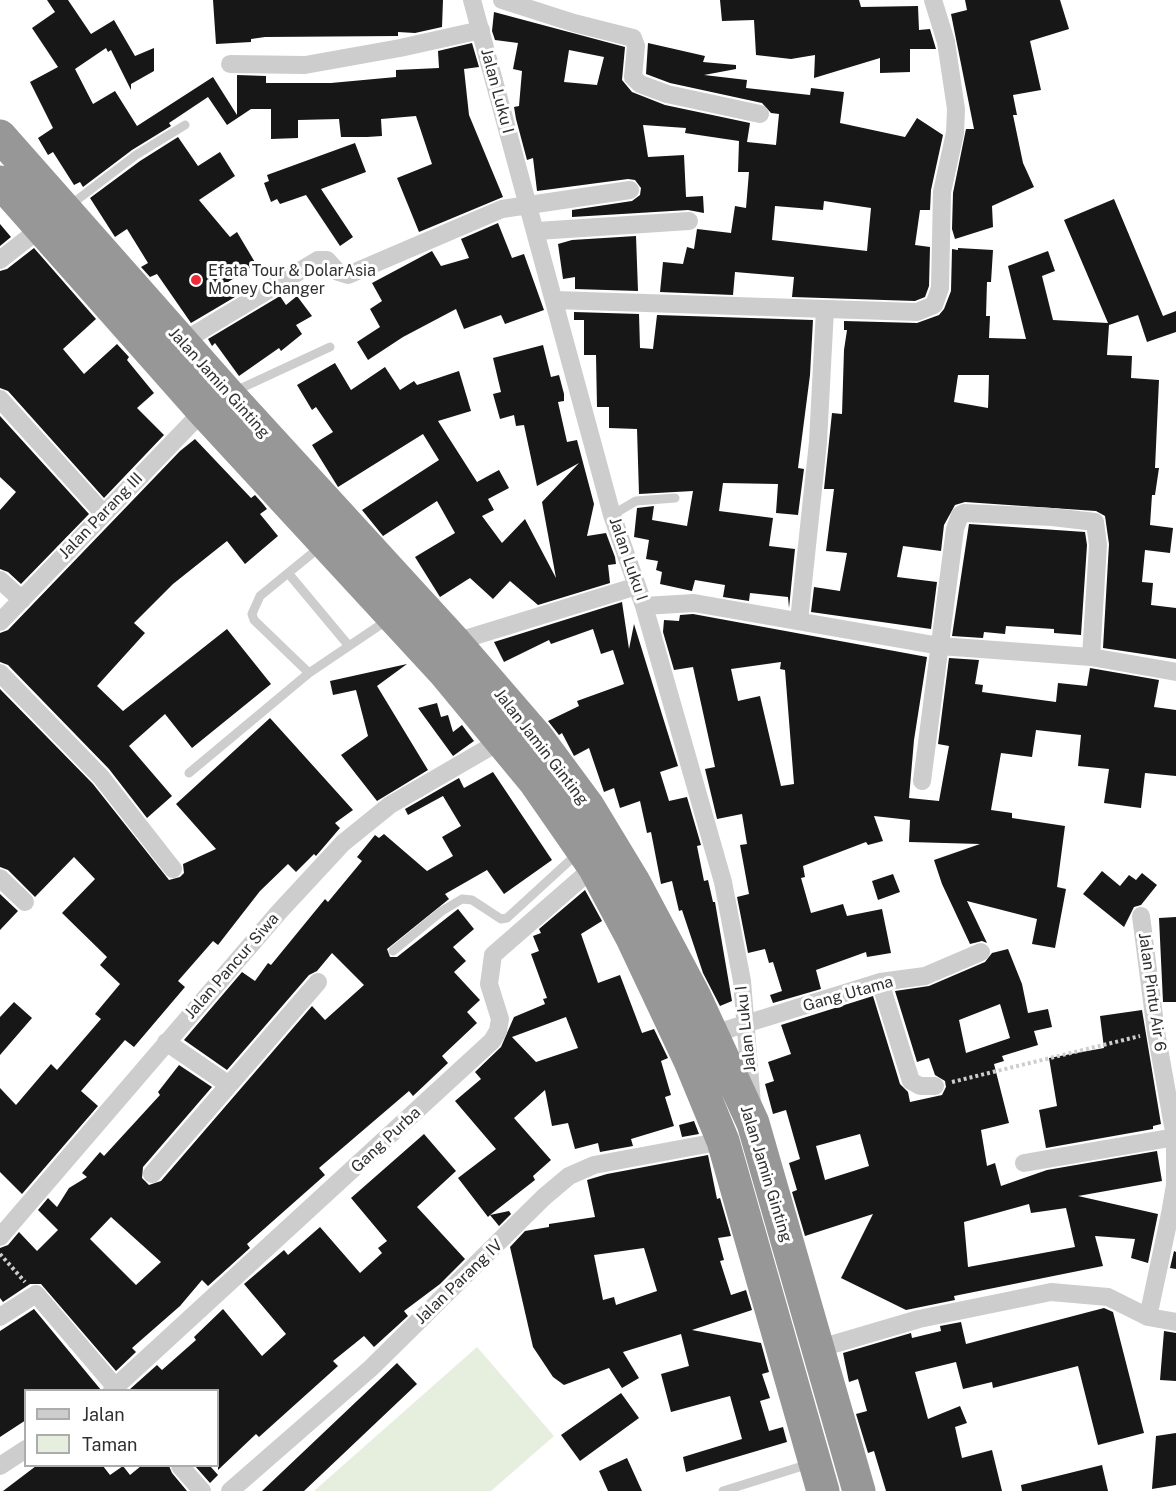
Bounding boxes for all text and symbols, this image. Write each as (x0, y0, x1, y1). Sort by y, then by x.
street label: Jalan Luku I (476, 47, 518, 135)
place label: Efata Tour & DolarAsia Money Changer (208, 261, 376, 299)
marker: Efata Tour & DolarAsia Money Changer (189, 273, 203, 287)
street label: Jalan Jamin Ginting (164, 324, 274, 442)
street label: Jalan Parang III (55, 469, 147, 563)
street label: Jalan Luku I (605, 515, 651, 603)
street label: Jalan Jamin Ginting (490, 685, 592, 809)
street label: Jalan Pancur Siwa (181, 909, 283, 1023)
street label: Jalan Pintu Air 6 (1134, 931, 1170, 1053)
street label: Gang Utama (801, 972, 895, 1016)
street label: Jalan Luku I (732, 985, 760, 1073)
street label: Gang Purba (347, 1103, 425, 1177)
street label: Jalan Jamin Ginting (736, 1103, 796, 1245)
street label: Jalan Parang IV (411, 1236, 507, 1328)
legend (24, 1389, 219, 1467)
text: Jalan (82, 1404, 125, 1425)
text: Taman (82, 1434, 137, 1455)

